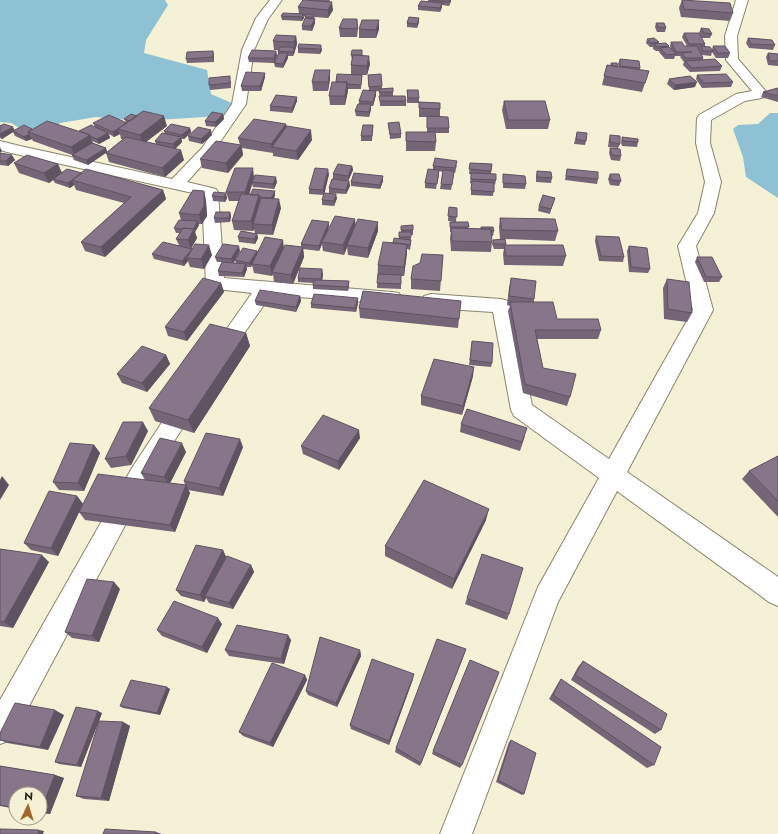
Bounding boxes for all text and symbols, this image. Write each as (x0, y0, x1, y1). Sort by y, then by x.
north arrow (8, 786, 48, 826)
text: N (24, 788, 34, 804)

